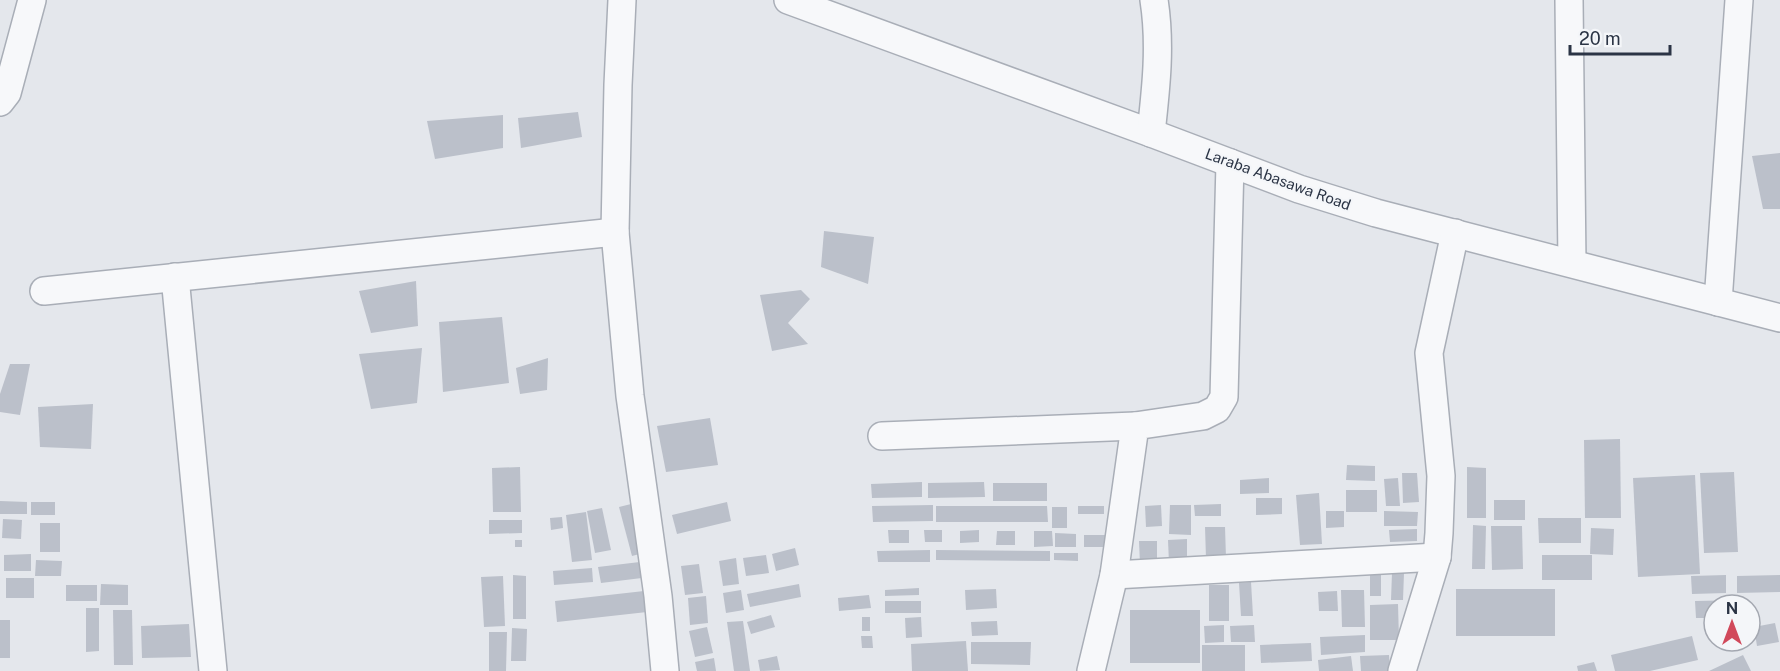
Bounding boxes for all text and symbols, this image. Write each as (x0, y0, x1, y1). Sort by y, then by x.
scale bar (1570, 18, 1670, 56)
text: 20 m (1579, 28, 1621, 49)
street label: Laraba Abasawa Road (1203, 145, 1353, 213)
north arrow (1702, 593, 1762, 653)
text: N (1726, 599, 1738, 618)

